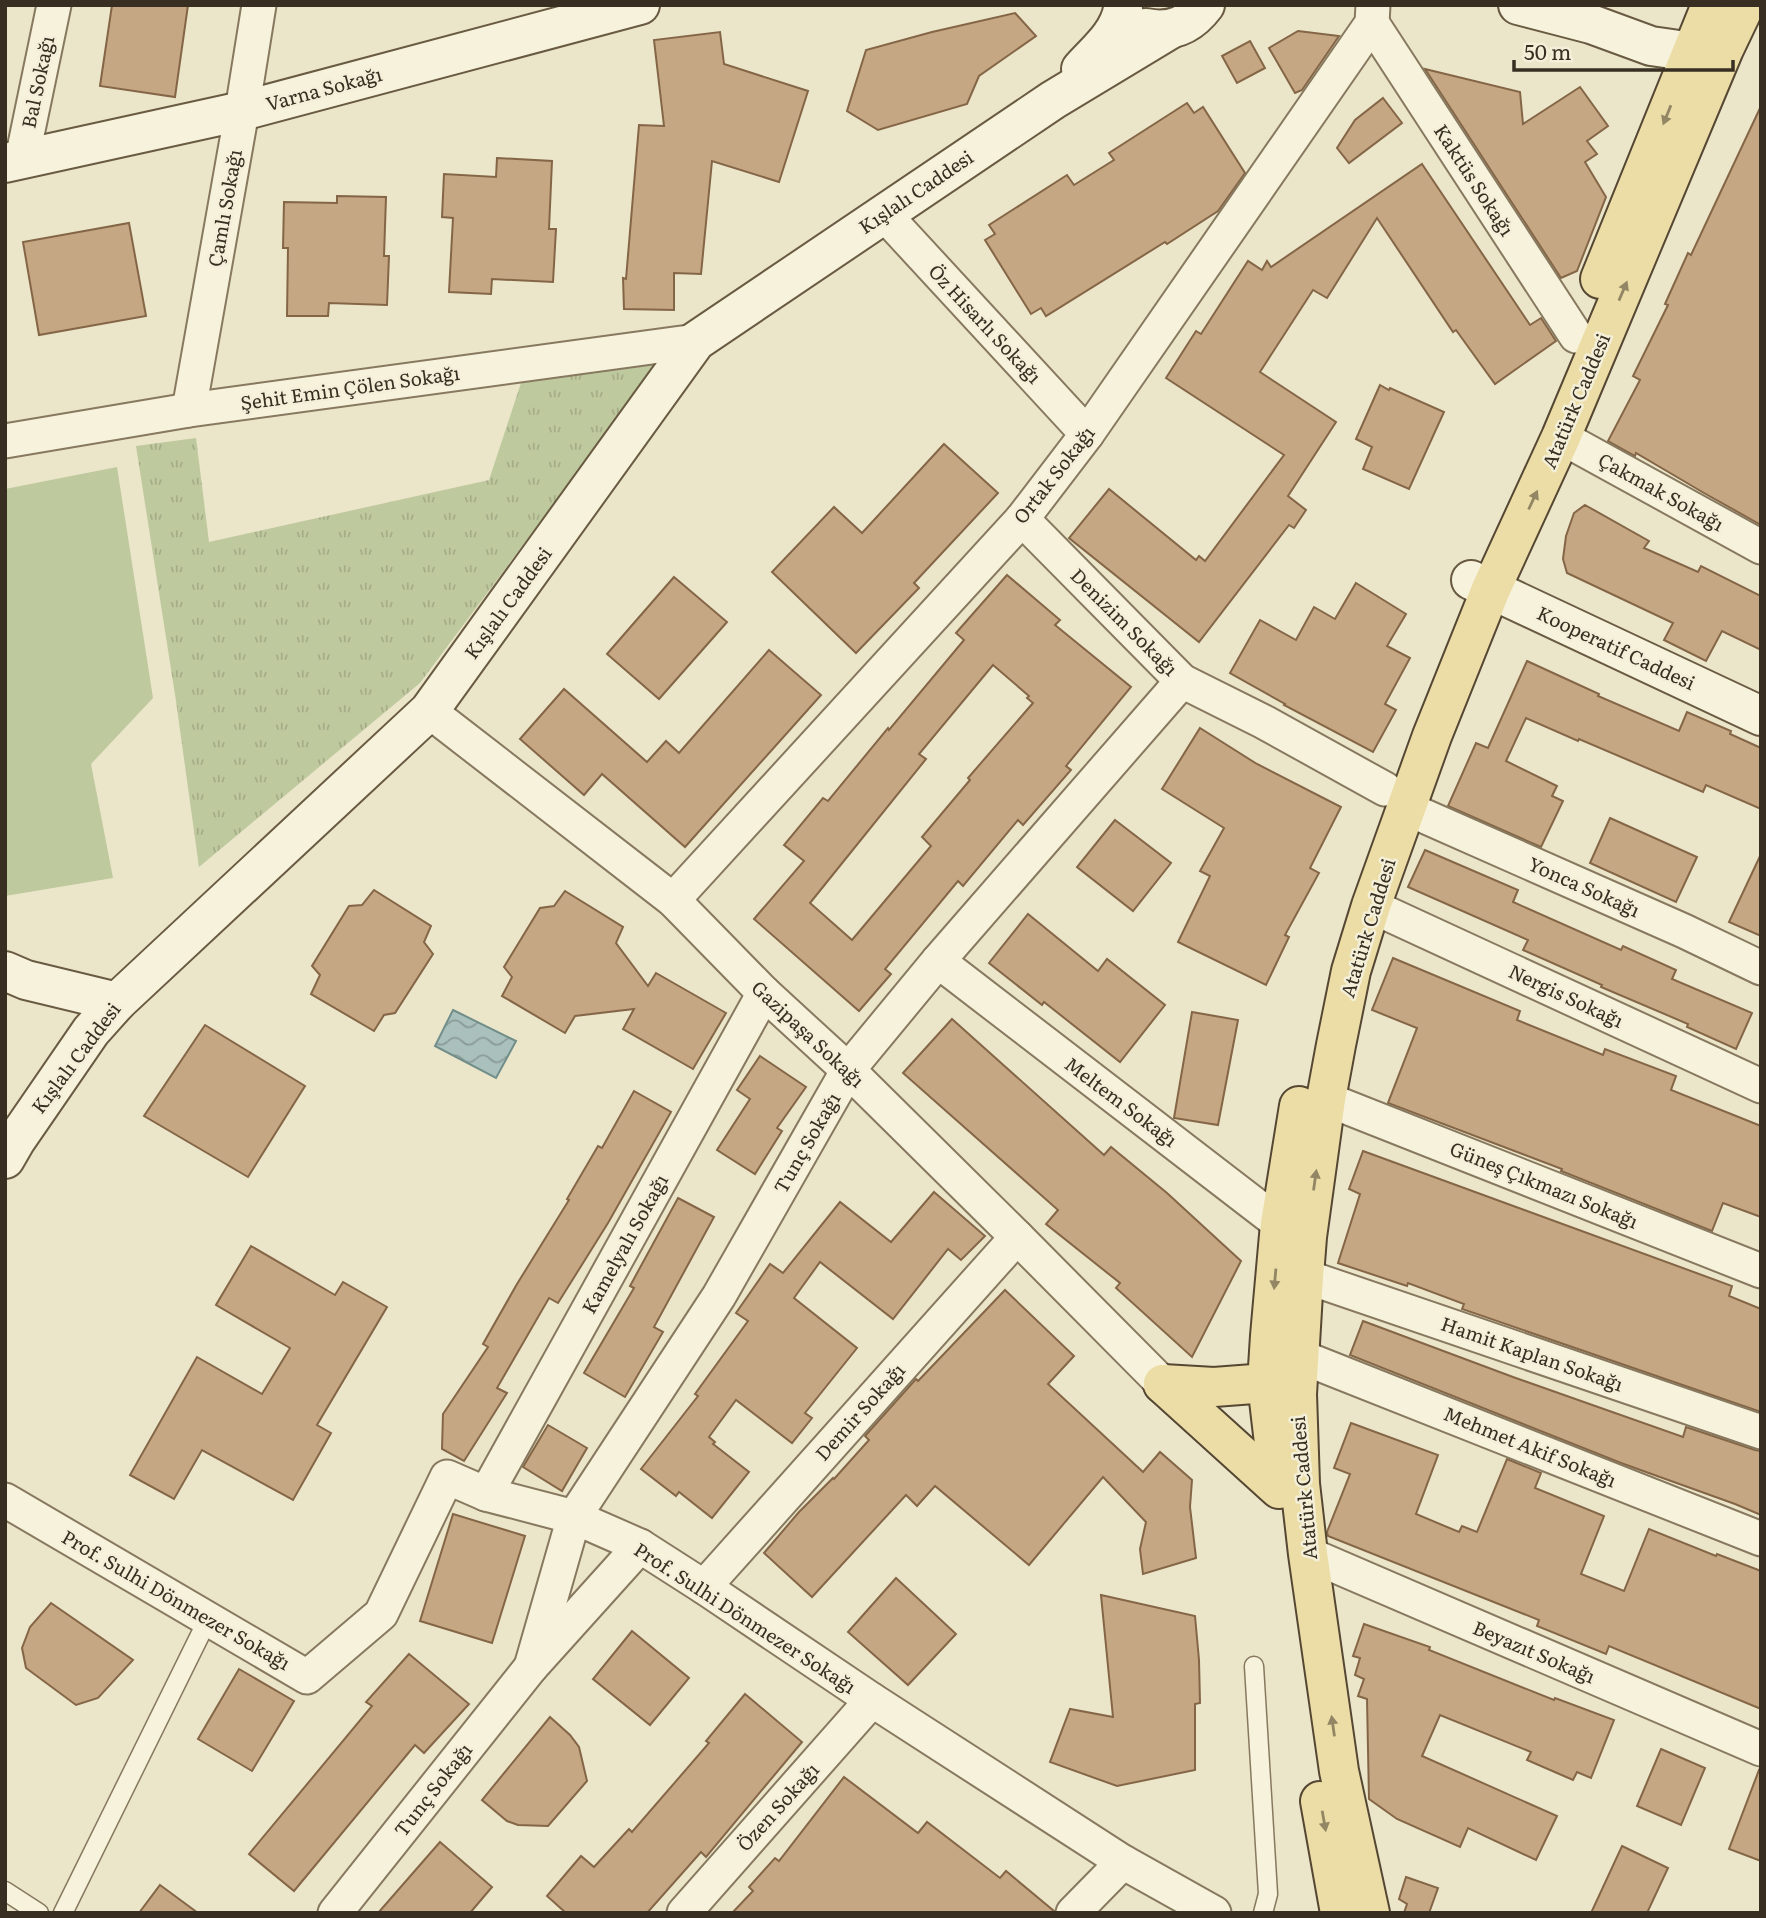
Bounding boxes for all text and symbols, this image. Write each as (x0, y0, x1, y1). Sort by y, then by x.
scale bar (1514, 28, 1733, 72)
street label: Bal Sokağı (14, 33, 60, 131)
text: 50 m (1524, 35, 1571, 66)
street label: Varna Sokağı (262, 59, 385, 117)
one-way arrow (1661, 104, 1672, 125)
street label: Kaktüs Sokağı (1428, 118, 1522, 241)
street label: Kışlalı Caddesi (853, 142, 978, 240)
street label: Çamlı Sokağı (200, 147, 248, 269)
street label: Öz Hisarlı Sokağı (923, 257, 1049, 389)
one-way arrow (1617, 281, 1629, 301)
street label: Atatürk Caddesi (1534, 329, 1616, 473)
street label: Şehit Emin Çölen Sokağı (238, 358, 461, 416)
street label: Ortak Sokağı (1006, 419, 1100, 529)
street label: Çakmak Sokağı (1594, 445, 1729, 537)
one-way arrow (1527, 490, 1538, 510)
street label: Kışlalı Caddesi (457, 540, 558, 664)
street label: Denizim Sokağı (1065, 561, 1185, 681)
street label: Kooperatif Caddesi (1533, 598, 1700, 696)
street label: Yonca Sokağı (1524, 849, 1645, 923)
street label: Atatürk Caddesi (1333, 855, 1402, 1001)
street label: Nergis Sokağı (1504, 956, 1628, 1034)
street label: Gazipaşa Sokağı (746, 973, 871, 1093)
street label: Kışlalı Caddesi (24, 996, 126, 1119)
street label: Meltem Sokağı (1059, 1049, 1184, 1153)
street label: Tunç Sokağı (766, 1087, 846, 1198)
street label: Güneş Çıkmazı Sokağı (1446, 1133, 1643, 1235)
street label: Kamelyalı Sokağı (574, 1169, 674, 1319)
one-way arrow (1310, 1169, 1321, 1191)
one-way arrow (1269, 1268, 1280, 1290)
street label: Hamit Kaplan Sokağı (1437, 1309, 1627, 1397)
street label: Demir Sokağı (808, 1356, 911, 1466)
street label: Mehmet Akif Sokağı (1440, 1399, 1621, 1494)
street label: Atatürk Caddesi (1283, 1415, 1323, 1561)
street label: Prof. Sulhi Dönmezer Sokağı (57, 1522, 296, 1676)
street label: Prof. Sulhi Dönmezer Sokağı (629, 1535, 862, 1700)
street label: Beyazıt Sokağı (1469, 1613, 1600, 1689)
one-way arrow (1327, 1715, 1338, 1737)
street label: Tunç Sokağı (387, 1736, 478, 1842)
street label: Özen Sokağı (730, 1756, 825, 1857)
one-way arrow (1319, 1810, 1330, 1832)

